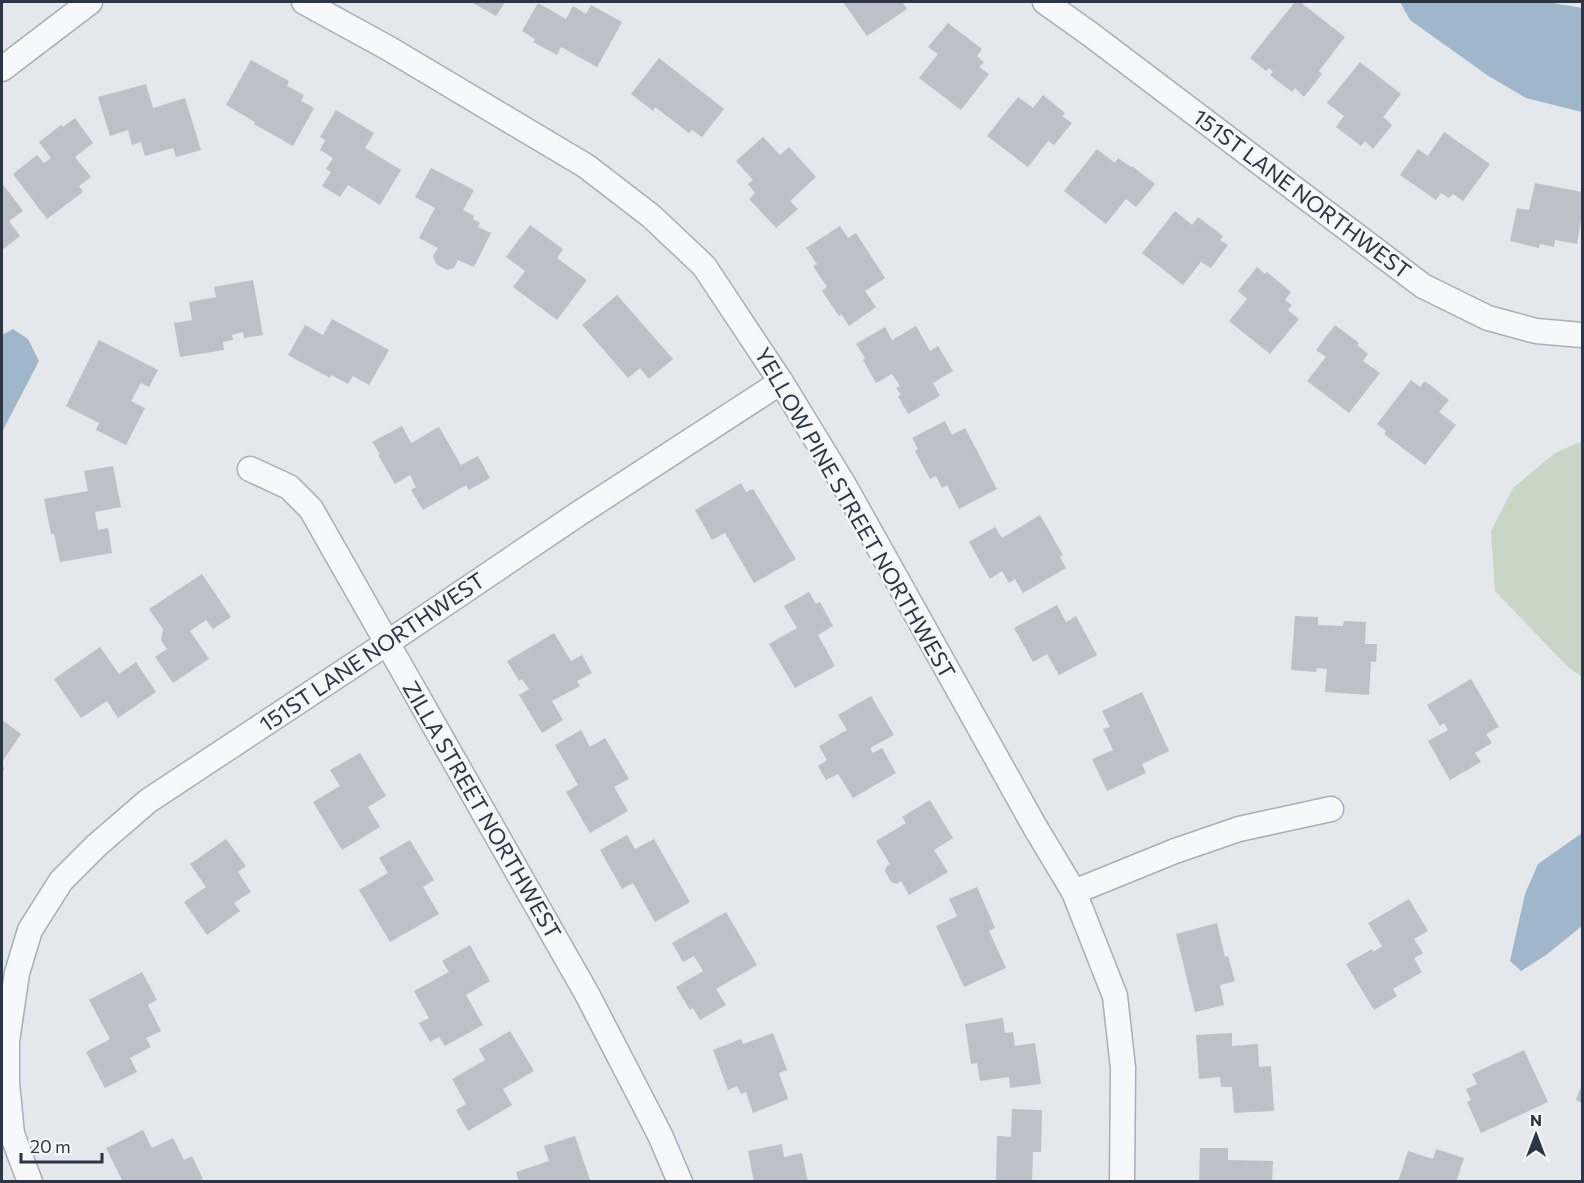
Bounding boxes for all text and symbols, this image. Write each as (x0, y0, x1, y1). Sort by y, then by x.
street label: 151ST LANE NORTHWEST (1188, 103, 1417, 284)
street label: YELLOW PINE STREET NORTHWEST (749, 342, 962, 683)
street label: 151ST LANE NORTHWEST (254, 566, 489, 737)
street label: ZILLA STREET NORTHWEST (397, 676, 567, 943)
north arrow (1506, 1105, 1566, 1165)
text: N (1530, 1110, 1542, 1129)
scale bar (21, 1126, 102, 1164)
text: 20 m (30, 1135, 71, 1157)

